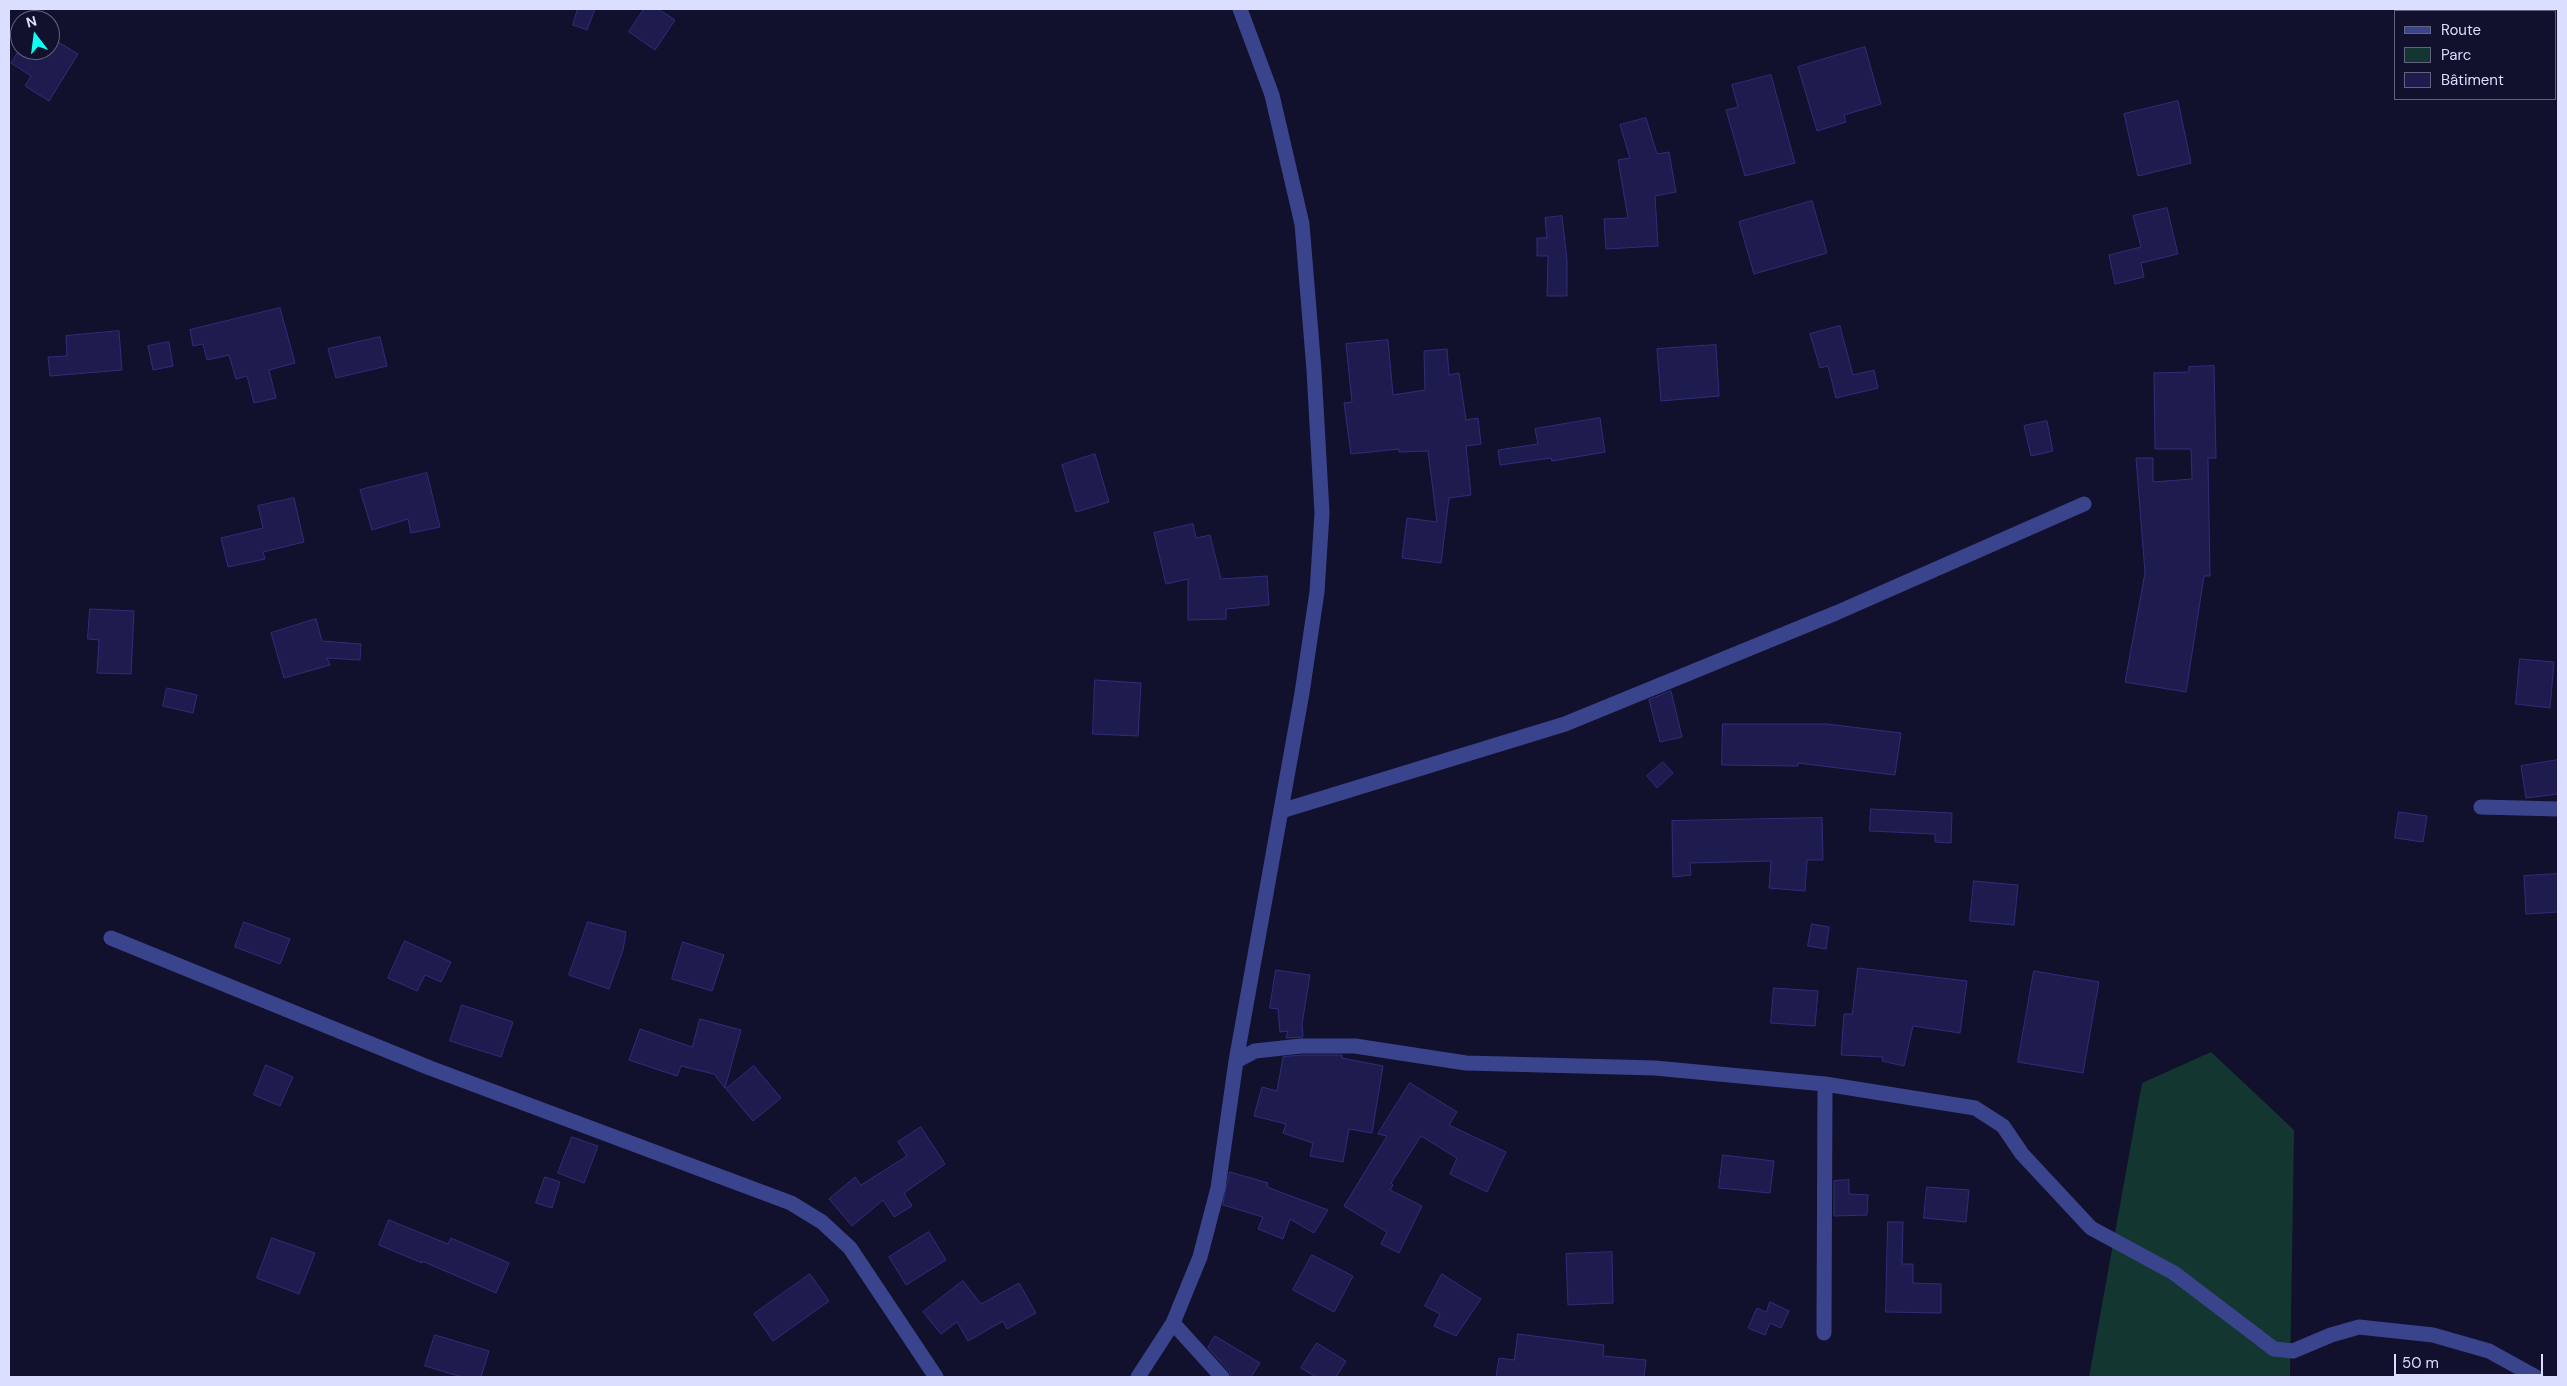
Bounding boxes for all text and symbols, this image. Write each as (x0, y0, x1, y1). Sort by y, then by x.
north arrow (10, 10, 60, 60)
legend (2394, 10, 2557, 100)
text: N (24, 11, 39, 31)
text: Route (2441, 20, 2481, 40)
text: Parc (2441, 45, 2471, 65)
text: Bâtiment (2441, 70, 2504, 90)
scale bar (2397, 1344, 2546, 1376)
text: 50 m (2402, 1353, 2439, 1373)

